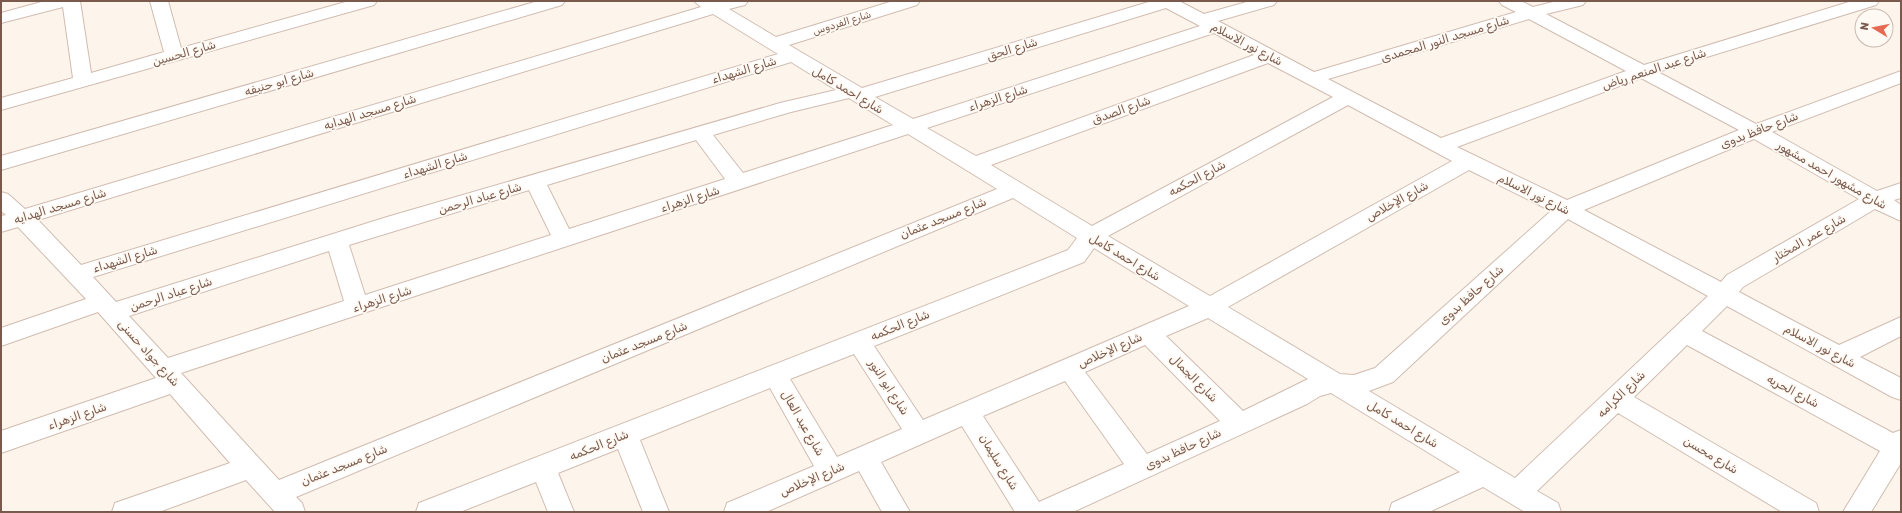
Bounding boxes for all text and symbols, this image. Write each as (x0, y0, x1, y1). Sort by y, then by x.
street label: شارع الفردوس (811, 8, 873, 38)
north arrow (1854, 8, 1894, 48)
street label: شارع مسجد النور المحمدى (1379, 13, 1512, 67)
street label: شارع نور الاسلام (1208, 19, 1285, 70)
text: N (1858, 21, 1872, 31)
street label: شارع الحق (985, 35, 1040, 65)
street label: شارع الحسين (151, 37, 218, 71)
street label: شارع عبد المنعم رياض (1600, 46, 1709, 94)
street label: شارع الشهداء (710, 54, 779, 88)
street label: شارع احمد كامل (809, 63, 886, 118)
street label: شارع ابو حنيفه (243, 65, 316, 100)
street label: شارع الزهراء (967, 82, 1030, 116)
street label: شارع مسجد الهدايه (322, 91, 419, 135)
street label: شارع الصدق (1090, 93, 1153, 129)
street label: شارع حافظ بدوى (1718, 109, 1801, 153)
street label: شارع مشهور احمد مشهور (1773, 137, 1889, 214)
street label: شارع الشهداء (401, 149, 470, 183)
street label: شارع الحكمه (1166, 157, 1229, 201)
street label: شارع نور الاسلام (1495, 170, 1572, 219)
street label: شارع الإخلاص (1363, 178, 1432, 226)
street label: شارع عباد الرحمن (437, 179, 524, 218)
street label: شارع الزهراء (659, 183, 722, 217)
street label: شارع مسجد الهدايه (12, 185, 109, 229)
street label: شارع مسجد عثمان (898, 194, 989, 244)
street label: شارع عمر المختار (1769, 211, 1849, 267)
street label: شارع احمد كامل (1086, 230, 1163, 285)
street label: شارع الشهداء (91, 243, 160, 277)
street label: شارع حافظ بدوى (1436, 262, 1508, 329)
street label: شارع عباد الرحمن (128, 274, 215, 316)
street label: شارع الزهراء (351, 283, 414, 317)
street label: شارع الحكمه (868, 307, 932, 345)
street label: شارع جواد حسنى (114, 317, 183, 391)
street label: شارع مسجد عثمان (599, 318, 690, 368)
street label: شارع نور الاسلام (1781, 321, 1858, 372)
street label: شارع الإخلاص (1076, 330, 1145, 372)
street label: شارع الجمال (1166, 351, 1221, 406)
street label: شارع ابو النور (864, 356, 912, 418)
street label: شارع الكرامه (1594, 368, 1649, 422)
street label: شارع الحريه (1764, 371, 1822, 412)
street label: شارع عبد العال (777, 388, 827, 459)
street label: شارع احمد كامل (1364, 397, 1441, 452)
street label: شارع الزهراء (46, 399, 109, 434)
street label: شارع حافظ بدوى (1143, 425, 1224, 475)
street label: شارع الحكمه (567, 427, 631, 465)
street label: شارع سليمان (975, 432, 1022, 494)
street label: شارع محسن (1680, 433, 1741, 478)
street label: شارع مسجد عثمان (299, 441, 390, 491)
street label: شارع الإخلاص (777, 459, 847, 501)

